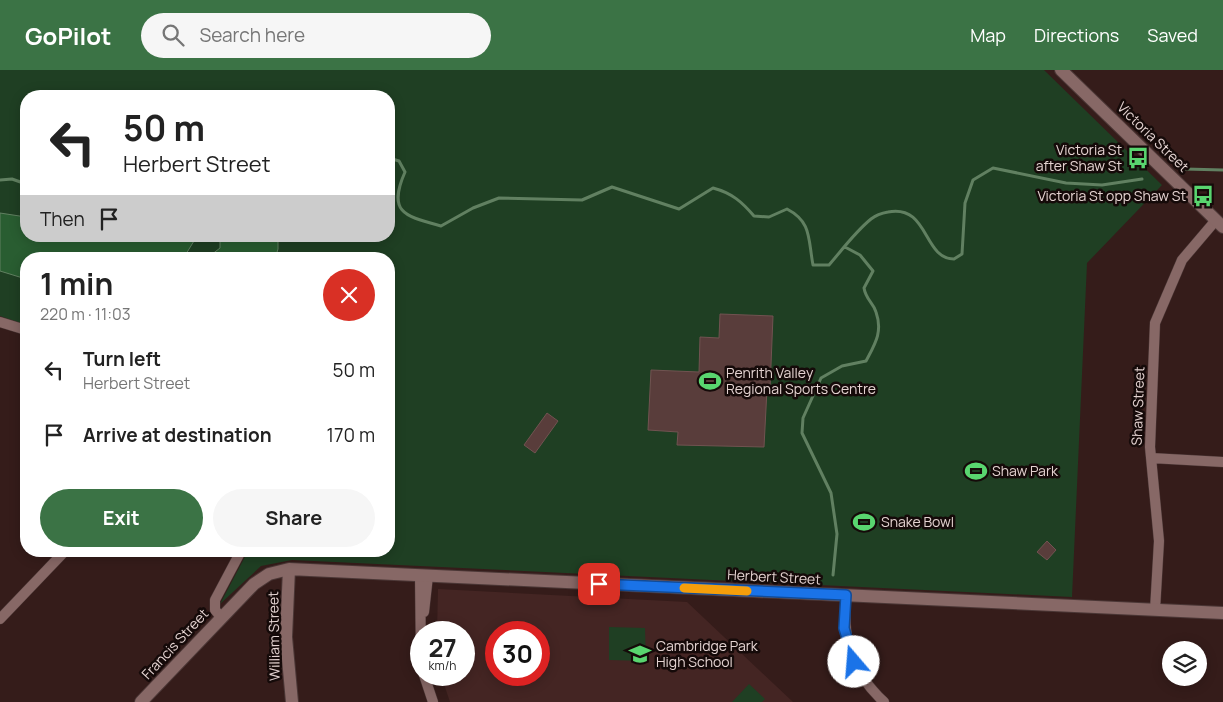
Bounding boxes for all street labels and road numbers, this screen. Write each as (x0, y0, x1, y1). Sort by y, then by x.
street label: Victoria Street (1113, 98, 1194, 176)
street label: Shaw Street (1127, 366, 1148, 446)
street label: Herbert Street (727, 565, 822, 588)
street label: William Street (263, 591, 284, 681)
street label: Francis Street (137, 604, 213, 683)

